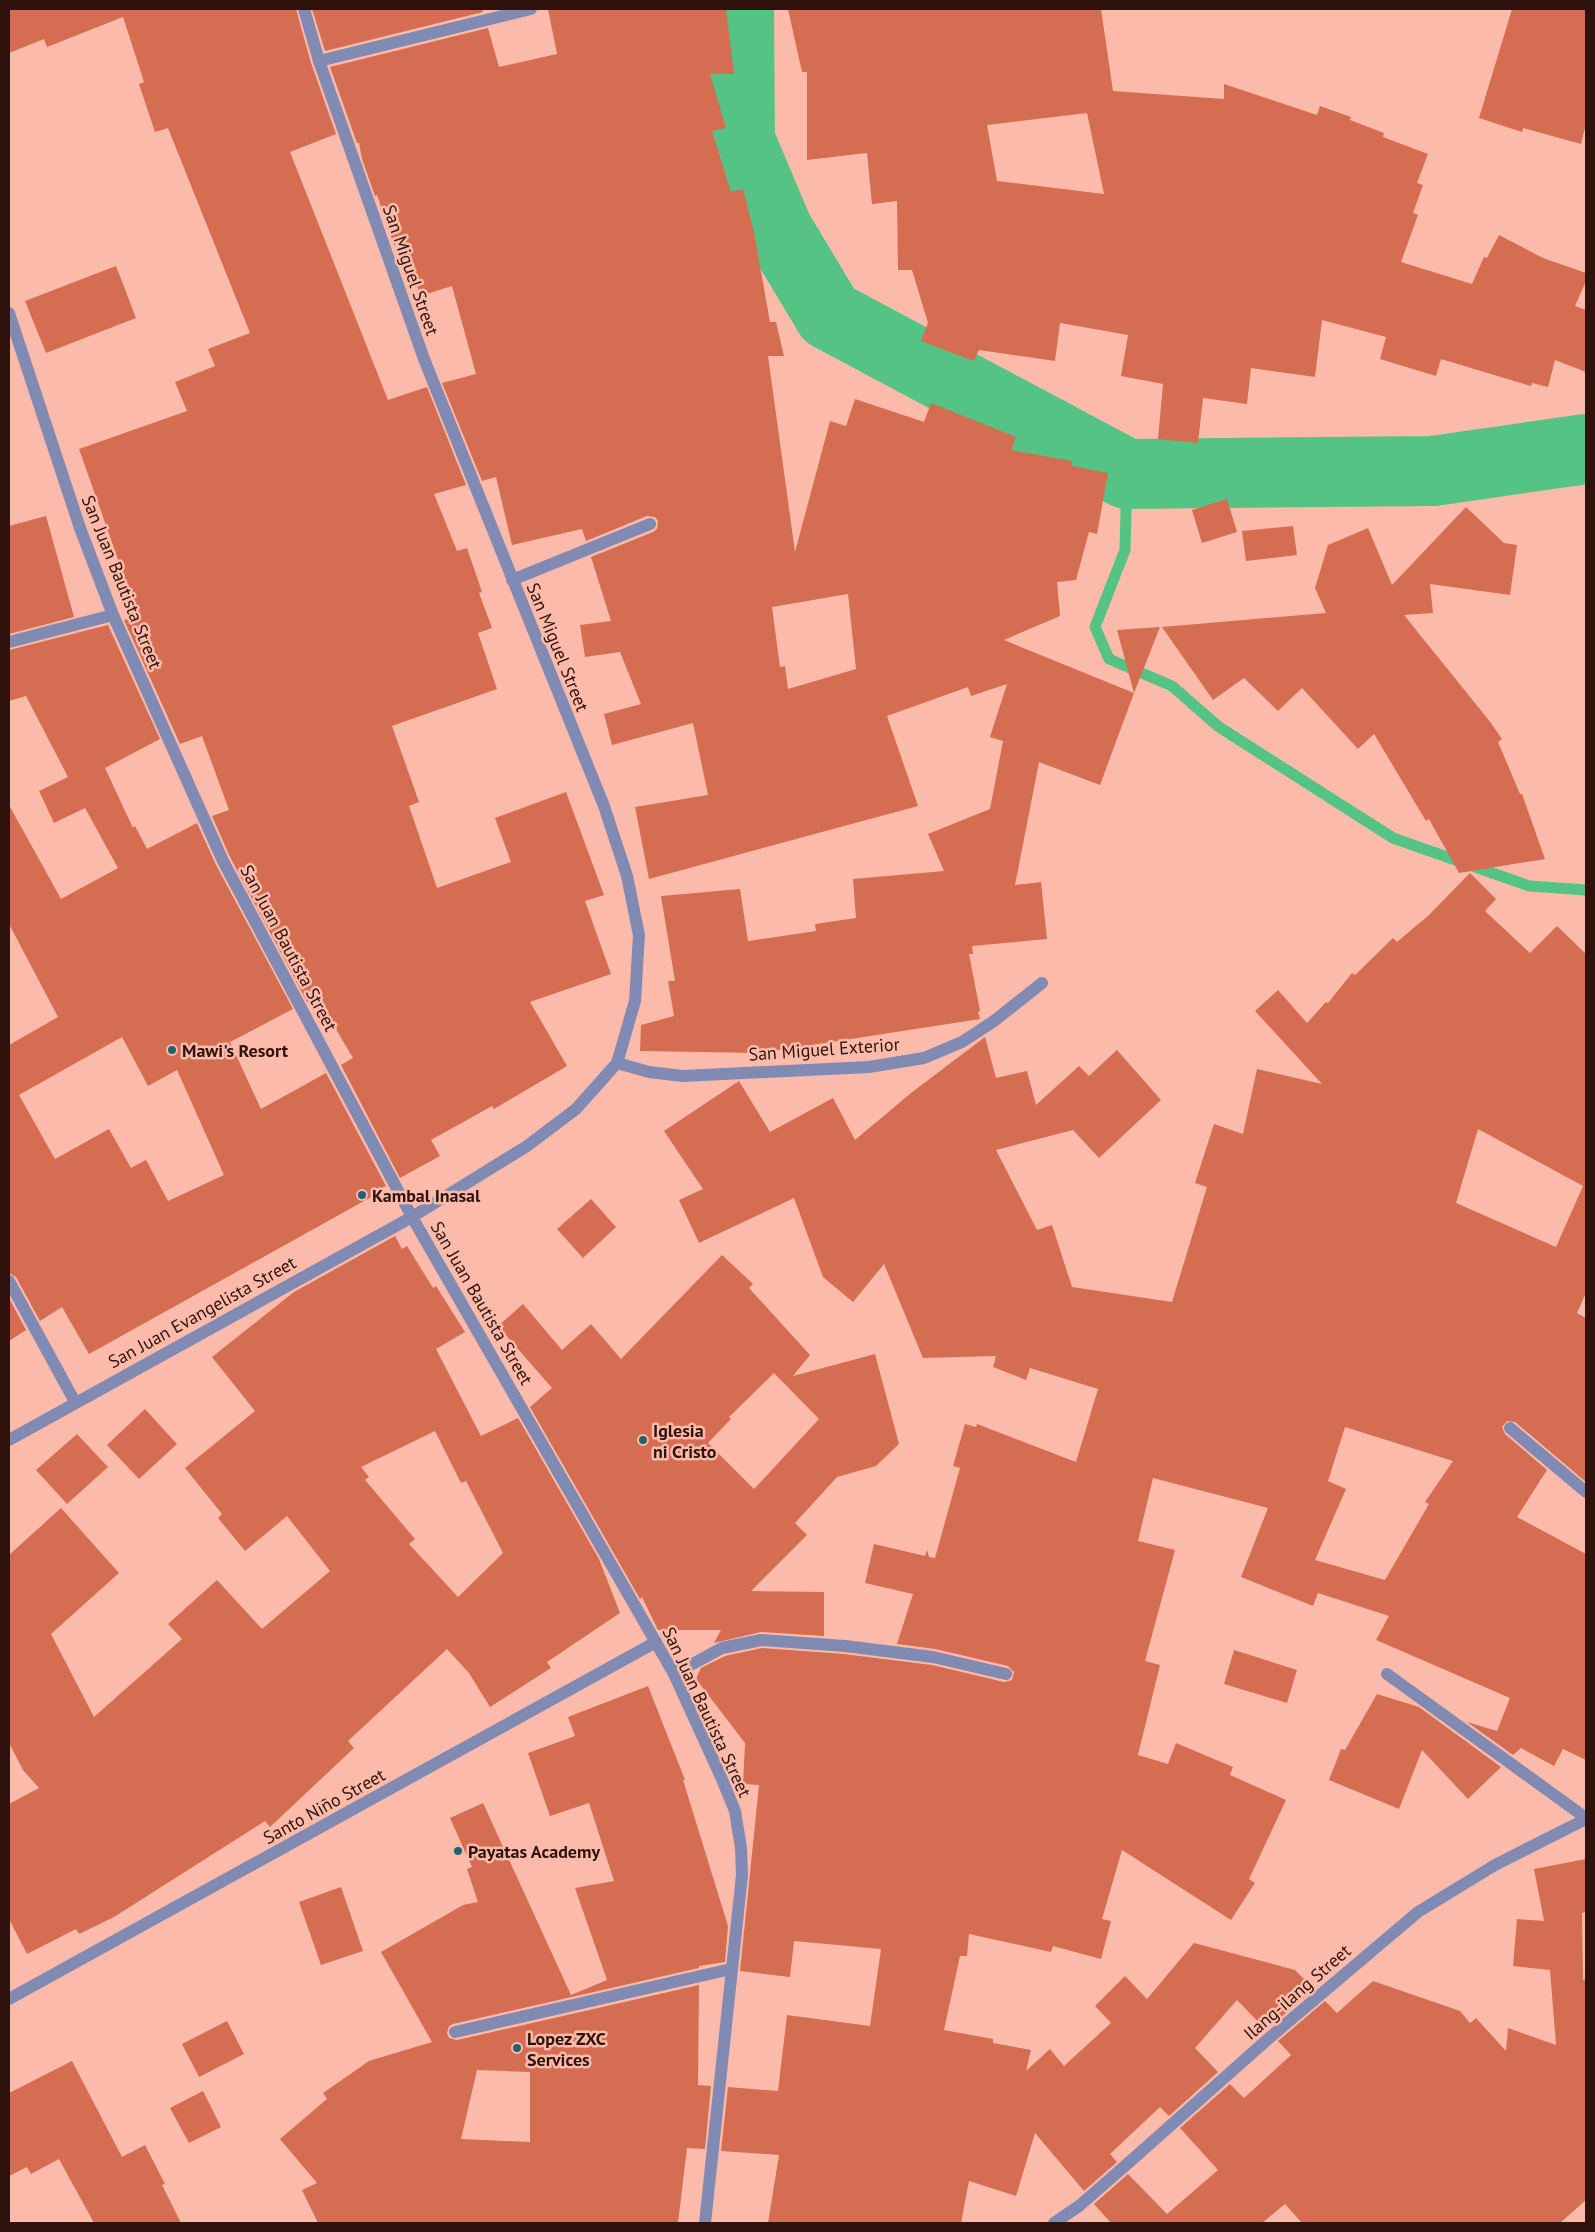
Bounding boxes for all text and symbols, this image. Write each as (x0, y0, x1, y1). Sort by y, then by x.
street label: San Miguel Street (378, 202, 444, 338)
street label: San Juan Bautista Street (77, 492, 167, 672)
street label: San Miguel Street (522, 579, 594, 715)
street label: San Juan Bautista Street (235, 861, 343, 1035)
street label: San Miguel Exterior (748, 1032, 900, 1066)
place label: Mawi's Resort (182, 1039, 289, 1062)
marker: Mawi's Resort (166, 1044, 178, 1056)
place label: Kambal Inasal (372, 1184, 481, 1207)
marker: Kambal Inasal (356, 1189, 368, 1201)
street label: San Juan Bautista Street (426, 1217, 538, 1389)
street label: San Juan Evangelista Street (104, 1251, 300, 1373)
place label: Iglesia ni Cristo (653, 1419, 717, 1463)
marker: Iglesia ni Cristo (637, 1434, 649, 1446)
street label: San Juan Bautista Street (657, 1623, 757, 1801)
street label: Santo Niño Street (259, 1763, 389, 1849)
place label: Payatas Academy (468, 1840, 600, 1863)
marker: Payatas Academy (452, 1845, 464, 1857)
street label: Ilang-ilang Street (1239, 1939, 1355, 2045)
place label: Lopez ZXC Services (527, 2027, 606, 2071)
marker: Lopez ZXC Services (511, 2042, 523, 2054)

